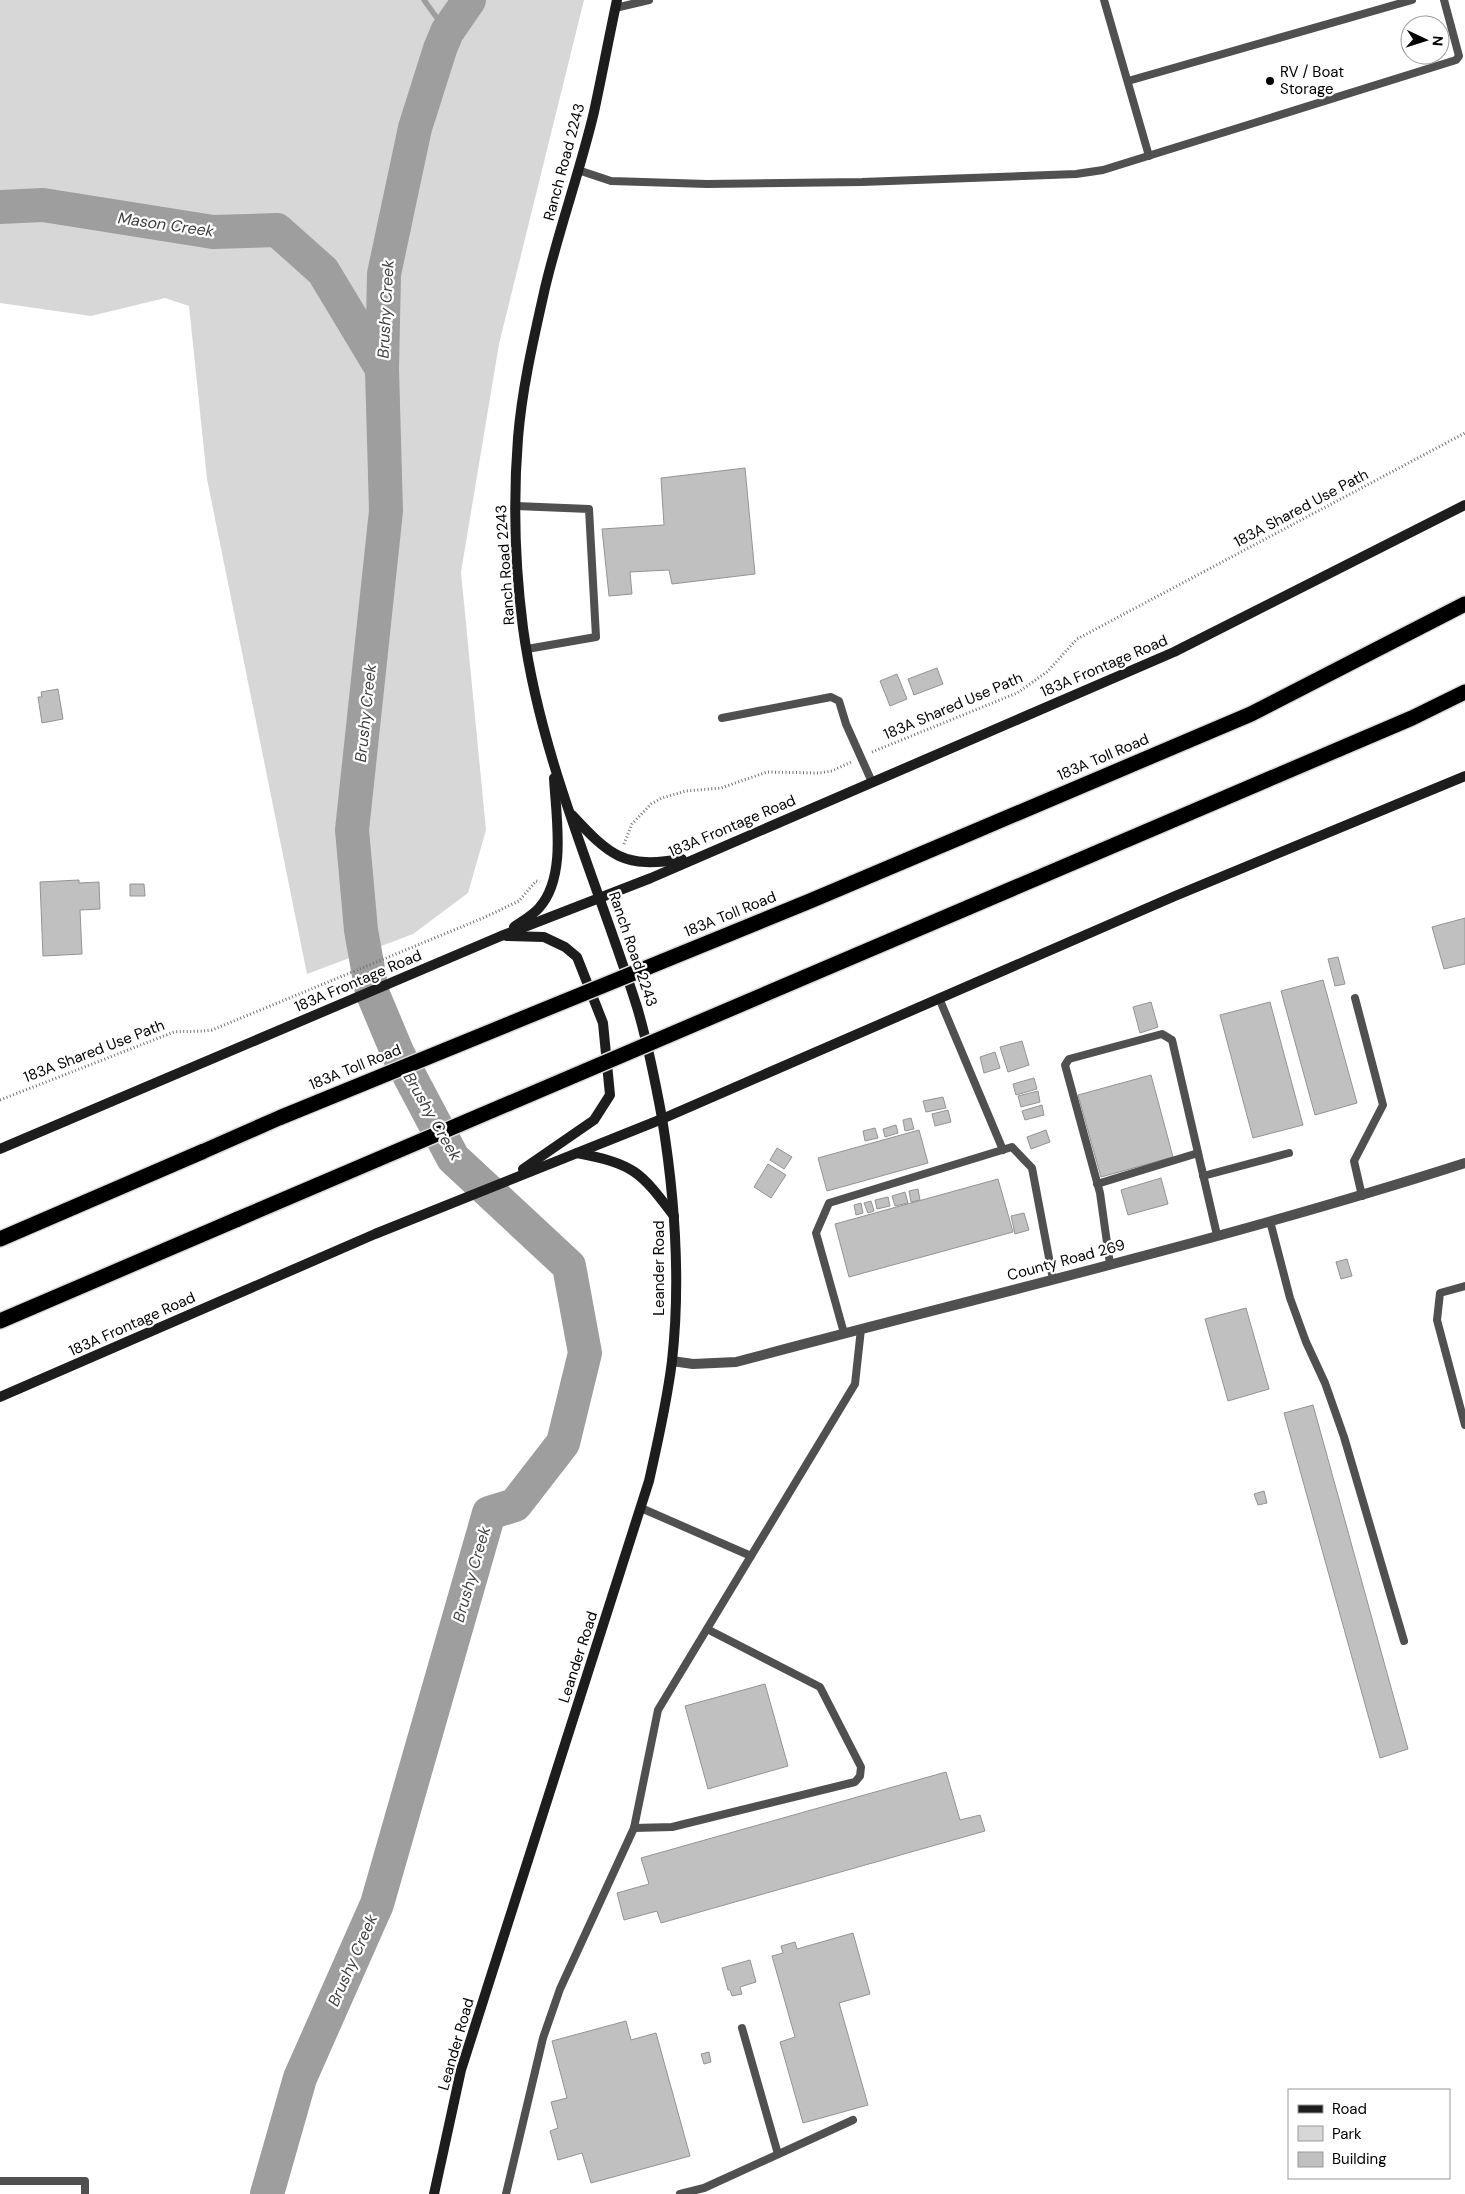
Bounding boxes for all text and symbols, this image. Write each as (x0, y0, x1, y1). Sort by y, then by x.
north arrow (1400, 15, 1450, 65)
text: N (1429, 35, 1447, 47)
place label: RV / Boat Storage (1280, 62, 1344, 99)
marker: RV / Boat Storage (1264, 75, 1276, 87)
street label: Ranch Road 2243 (539, 101, 589, 223)
water label: Mason Creek (116, 207, 216, 242)
water label: Brushy Creek (372, 258, 399, 359)
street label: 183A Shared Use Path (1230, 464, 1372, 552)
street label: Ranch Road 2243 (491, 504, 519, 626)
street label: 183A Frontage Road (1037, 630, 1171, 702)
water label: Brushy Creek (350, 662, 381, 763)
street label: 183A Shared Use Path (880, 668, 1026, 744)
street label: 183A Toll Road (1054, 729, 1152, 785)
street label: 183A Frontage Road (665, 790, 799, 862)
street label: 183A Toll Road (681, 886, 779, 942)
street label: Ranch Road 2243 (604, 889, 662, 1009)
street label: 183A Frontage Road (291, 945, 425, 1017)
street label: 183A Shared Use Path (21, 1015, 167, 1087)
street label: 183A Toll Road (306, 1039, 404, 1095)
water label: Brushy Creek (399, 1068, 467, 1165)
street label: Leander Road (649, 1220, 669, 1316)
street label: County Road 269 (1005, 1235, 1127, 1285)
street label: 183A Frontage Road (66, 1287, 198, 1361)
water label: Brushy Creek (448, 1523, 495, 1625)
street label: Leander Road (554, 1609, 602, 1705)
water label: Brushy Creek (323, 1910, 382, 2010)
street label: Leander Road (433, 1995, 479, 2093)
legend (1288, 2089, 1450, 2179)
text: Road (1332, 2099, 1367, 2119)
text: Park (1332, 2124, 1362, 2144)
text: Building (1332, 2149, 1387, 2169)

